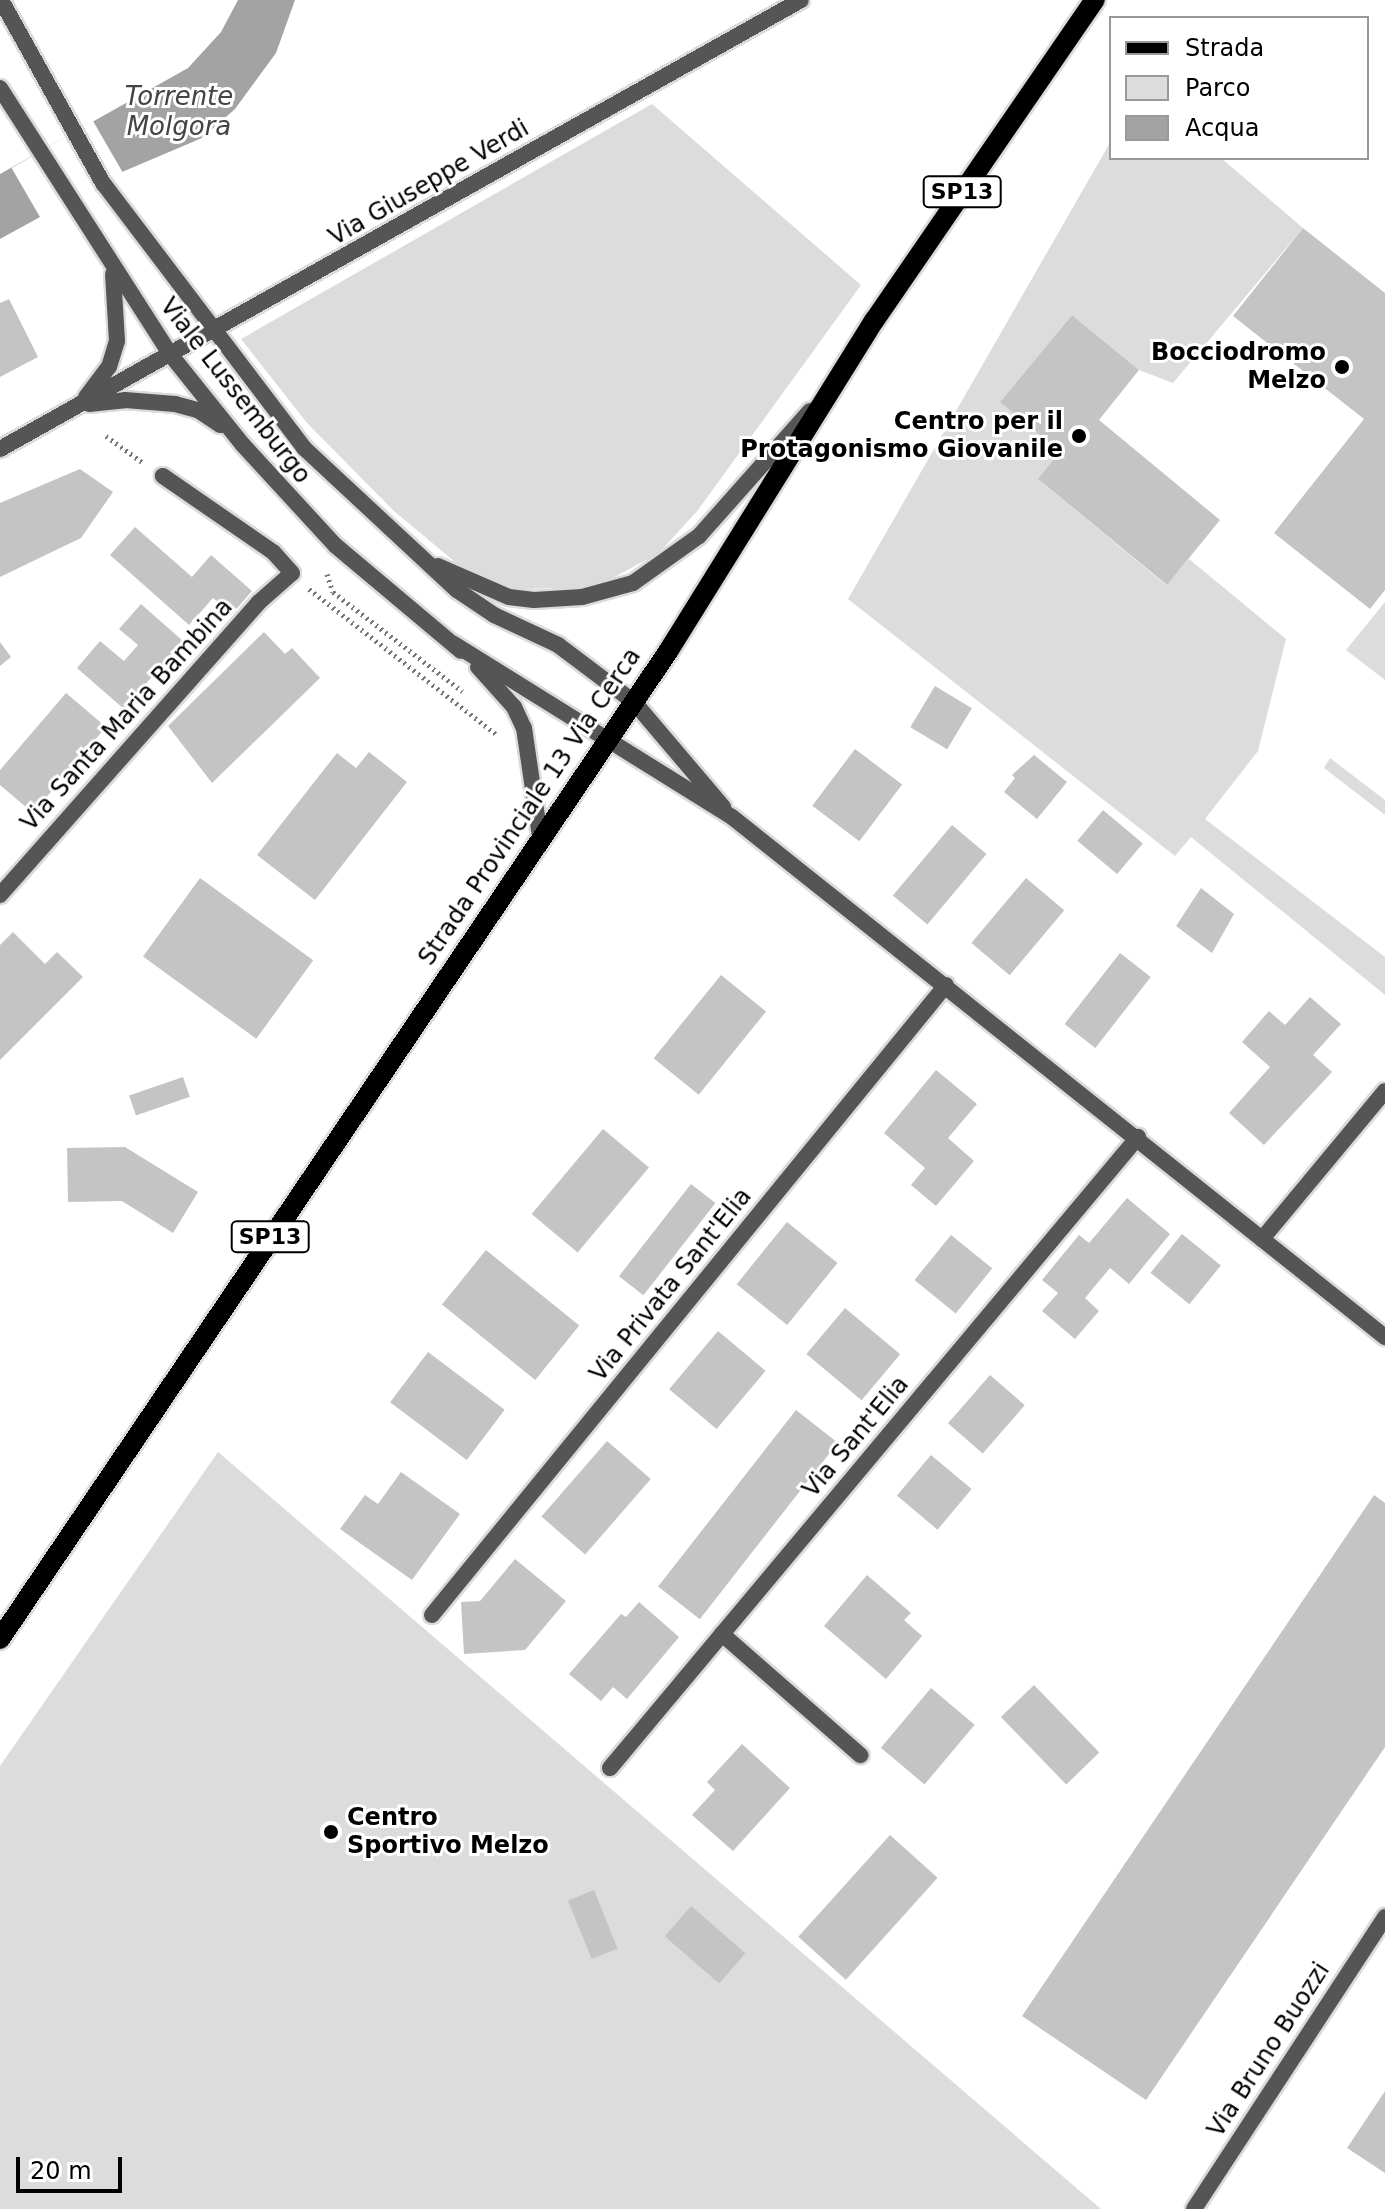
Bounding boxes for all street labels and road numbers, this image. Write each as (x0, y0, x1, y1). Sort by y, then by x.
street label: Via Giuseppe Verdi (324, 114, 534, 252)
road number: SP13 (922, 174, 1002, 210)
street label: Viale Lussemburgo (154, 293, 316, 489)
street label: Via Santa Maria Bambina (15, 593, 239, 837)
street label: Strada Provinciale 13 Via Cerca (413, 643, 647, 971)
street label: Via Privata Sant'Elia (584, 1182, 758, 1388)
road number: SP13 (230, 1219, 310, 1255)
street label: Via Sant'Elia (797, 1371, 915, 1503)
street label: Via Bruno Buozzi (1202, 1957, 1336, 2143)

